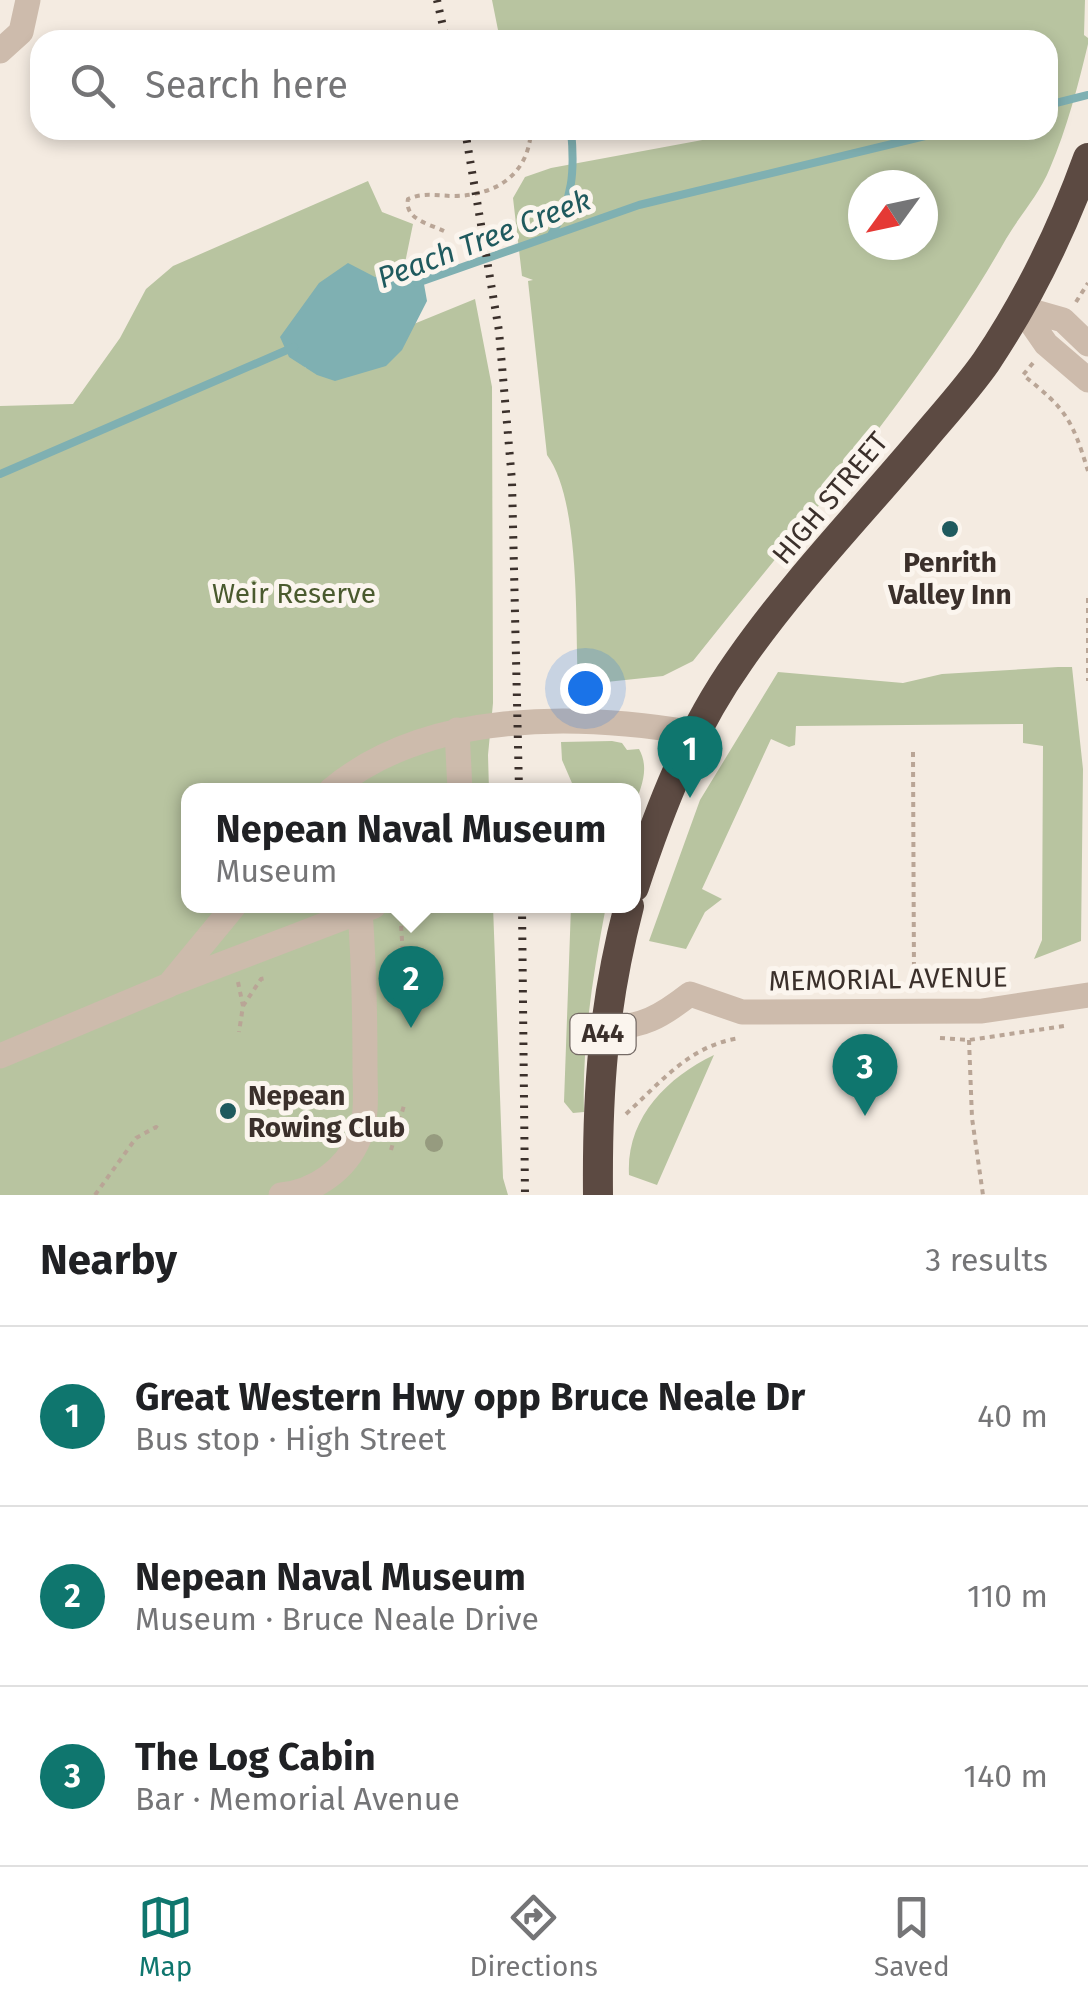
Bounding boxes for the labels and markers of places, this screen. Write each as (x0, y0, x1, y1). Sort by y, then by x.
marker: Penrith Valley Inn (939, 518, 961, 540)
place label: Penrith Valley Inn (887, 546, 1012, 611)
pin: 1 (658, 716, 722, 798)
pin: 2 (378, 946, 444, 1028)
pin: 3 (832, 1034, 898, 1116)
place label: Nepean Rowing Club (248, 1079, 405, 1144)
marker: Nepean Rowing Club (217, 1100, 239, 1122)

